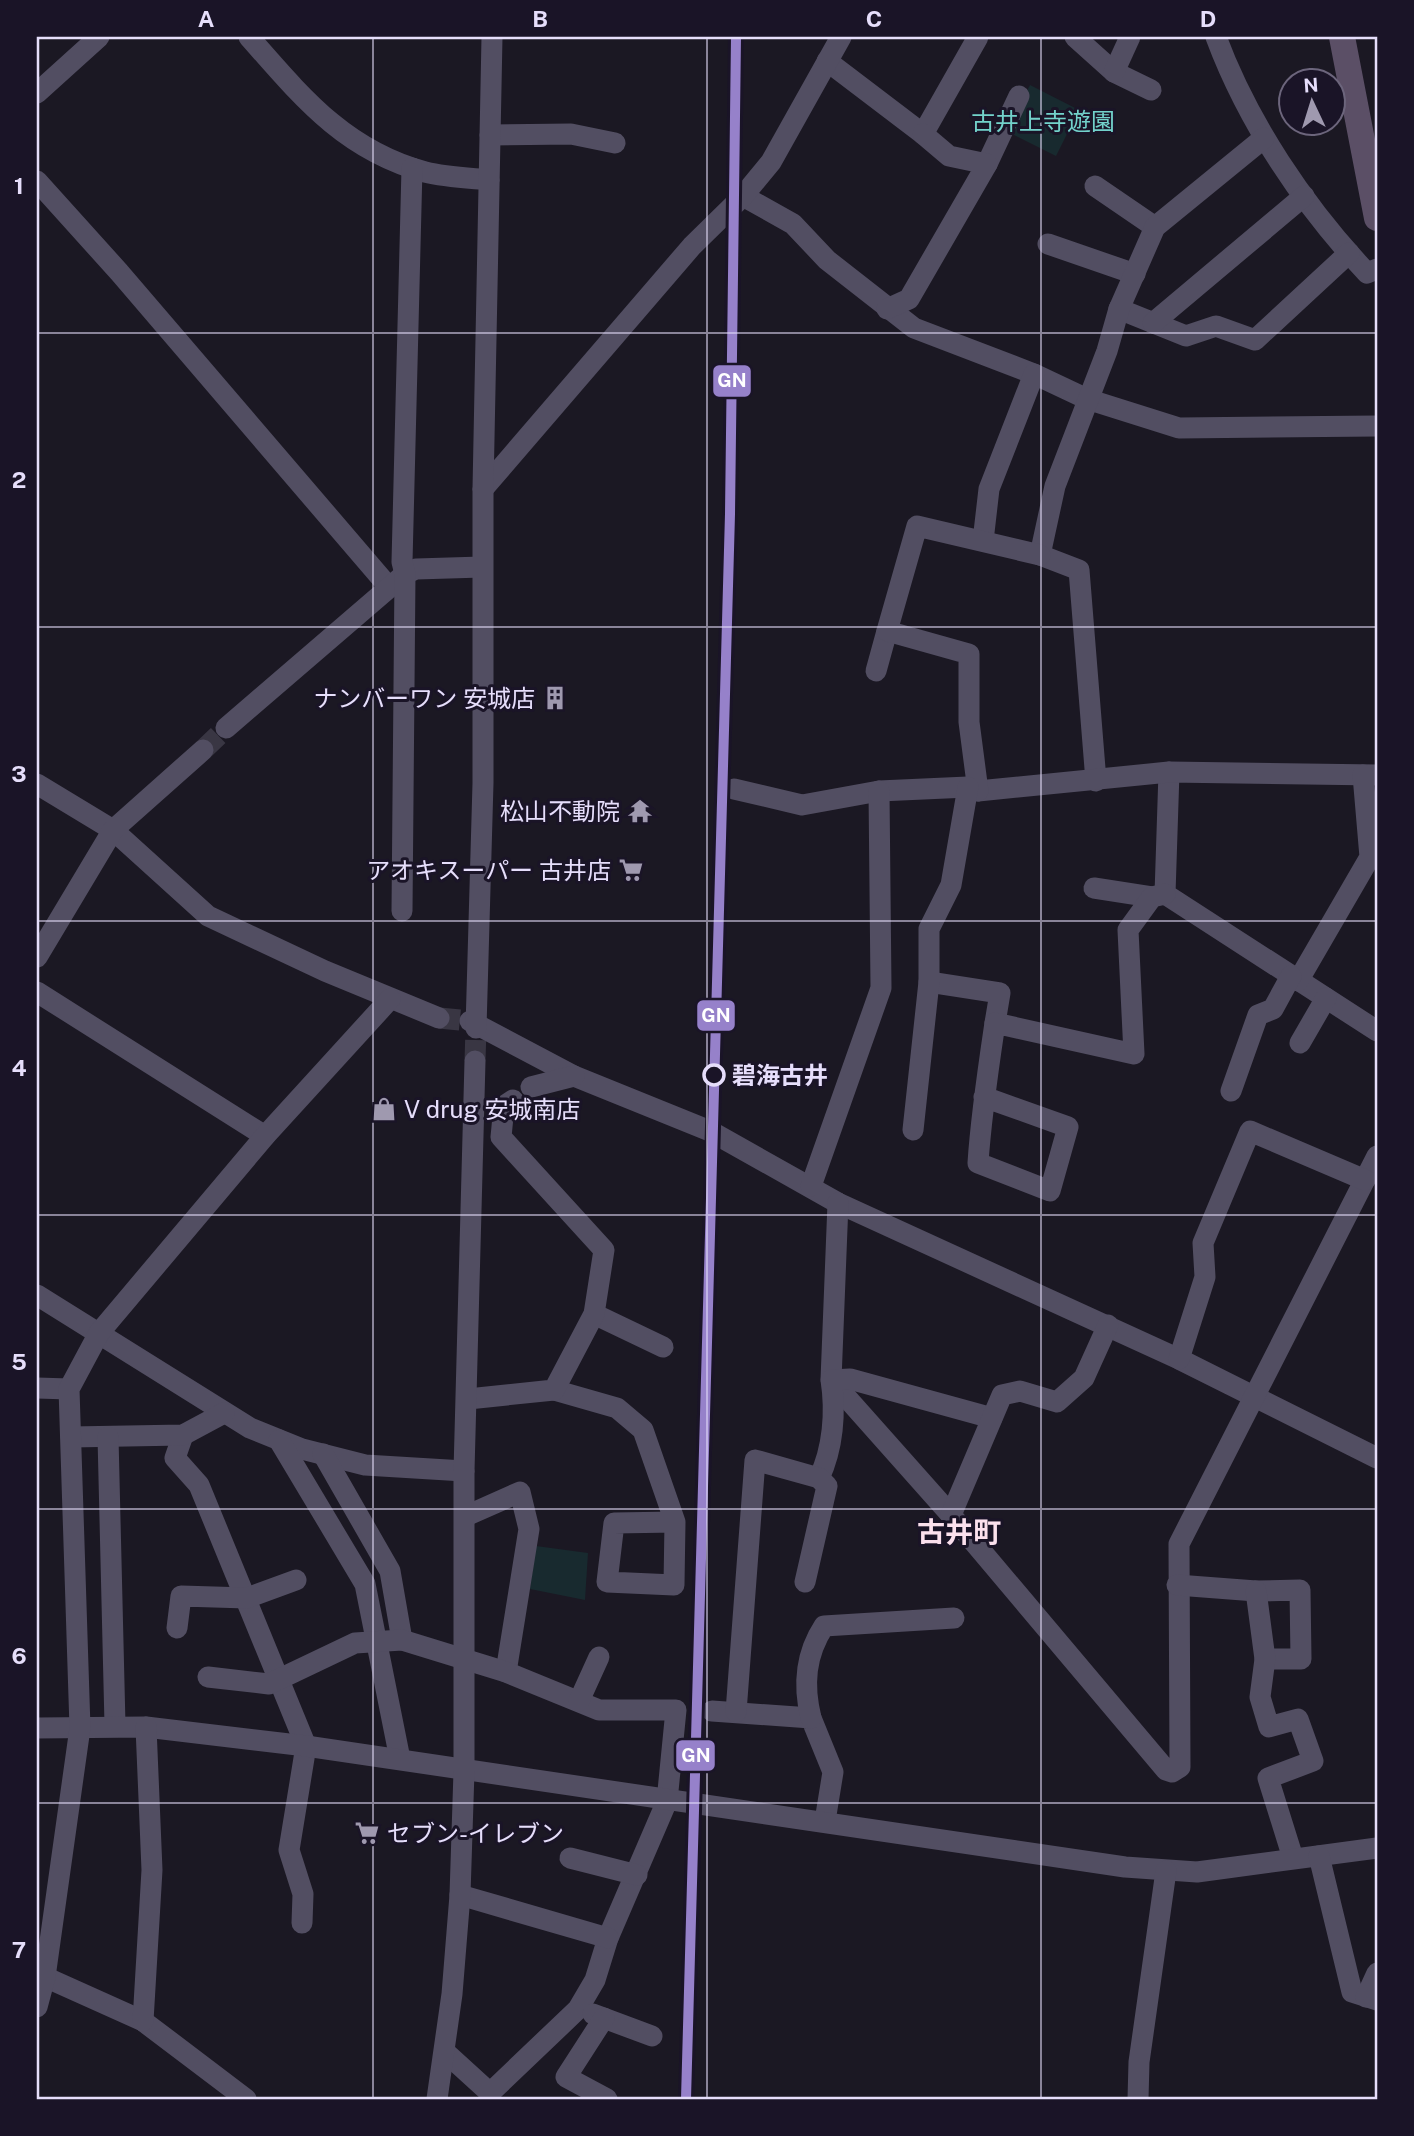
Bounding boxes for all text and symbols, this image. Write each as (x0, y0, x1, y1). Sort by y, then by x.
text: A (198, 5, 215, 32)
text: B (532, 5, 548, 32)
text: C (866, 5, 882, 32)
text: D (1200, 5, 1216, 32)
north arrow (1278, 66, 1348, 136)
text: N (1303, 74, 1319, 97)
park label: 古井上寺遊園 (971, 107, 1115, 135)
text: 1 (14, 172, 24, 199)
line badge: GN (712, 364, 752, 398)
text: GN (717, 369, 747, 391)
text: 2 (12, 466, 26, 493)
place label: ナンバーワン 安城店 (313, 684, 535, 712)
building icon: ナンバーワン 安城店 (541, 684, 569, 712)
text: 3 (11, 760, 27, 787)
place label: 松山不動院 (500, 797, 620, 825)
temple icon: 松山不動院 (626, 797, 654, 825)
place label: アオキスーパー 古井店 (366, 856, 611, 884)
supermarket icon: アオキスーパー 古井店 (617, 856, 645, 884)
line badge: GN (696, 999, 736, 1032)
text: GN (701, 1004, 731, 1026)
text: 4 (11, 1054, 27, 1081)
place label: 碧海古井 (732, 1061, 828, 1089)
marker: 碧海古井 (703, 1064, 725, 1086)
shop icon: V drug 安城南店 (370, 1095, 398, 1123)
place label: V drug 安城南店 (404, 1095, 580, 1123)
text: 5 (11, 1348, 27, 1375)
district label: 古井町 (917, 1515, 1001, 1548)
text: 6 (11, 1642, 27, 1669)
line badge: GN (675, 1739, 716, 1772)
text: GN (681, 1744, 711, 1766)
supermarket icon: セブン-イレブン (353, 1819, 381, 1847)
place label: セブン-イレブン (387, 1819, 564, 1847)
text: 7 (12, 1936, 26, 1963)

